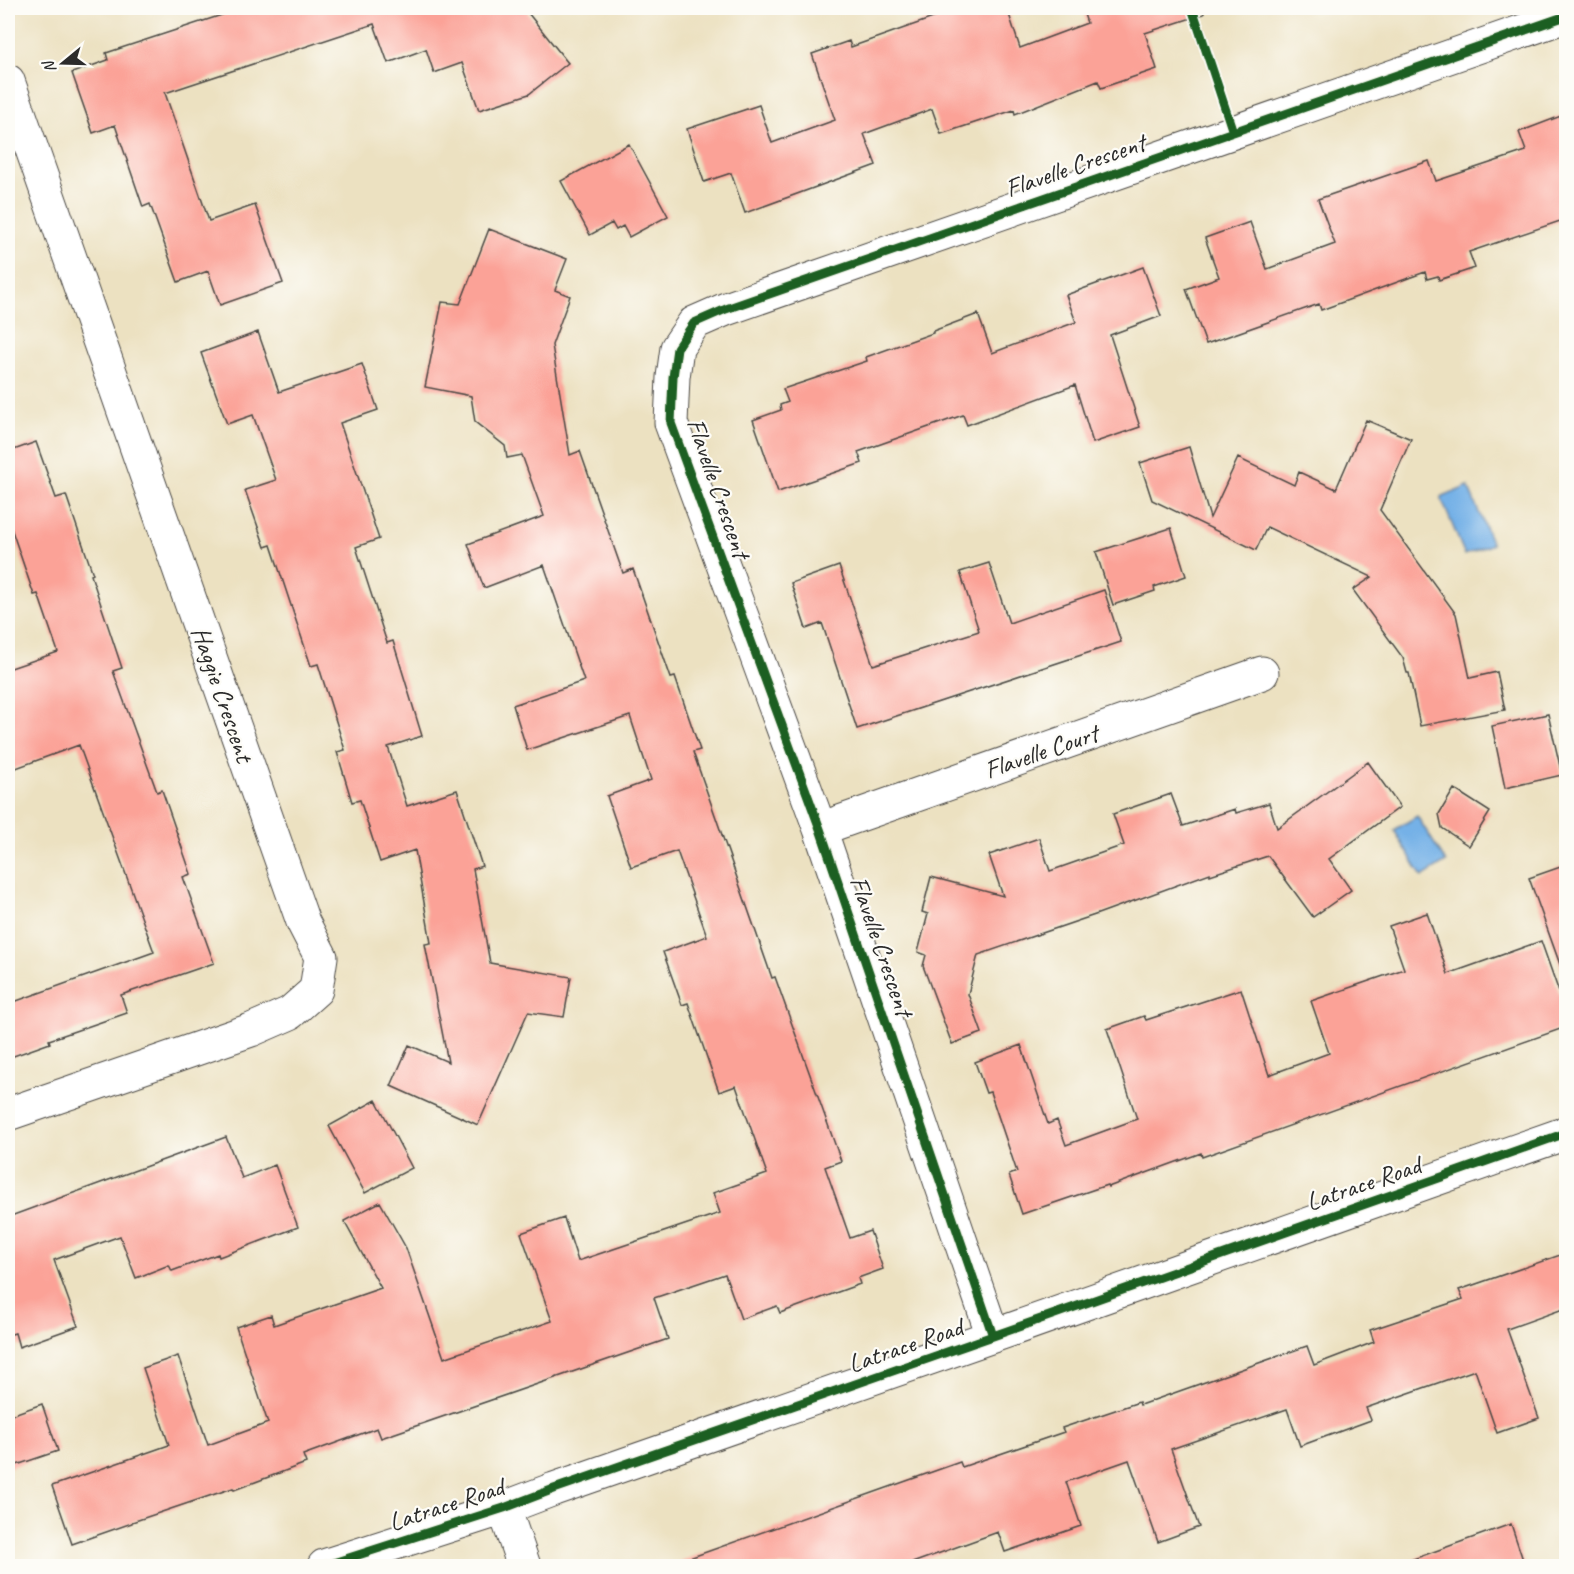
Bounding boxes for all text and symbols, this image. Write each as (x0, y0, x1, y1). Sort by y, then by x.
north arrow (33, 33, 93, 93)
text: N (38, 57, 61, 75)
street label: Flavelle Crescent (1001, 125, 1153, 205)
street label: Flavelle Crescent (679, 414, 759, 566)
street label: Haggie Crescent (184, 622, 262, 768)
street label: Flavelle Court (980, 716, 1105, 786)
street label: Flavelle Crescent (842, 872, 922, 1024)
street label: Latrace Road (1302, 1147, 1428, 1218)
street label: Latrace Road (844, 1309, 970, 1380)
street label: Latrace Road (385, 1469, 511, 1539)

